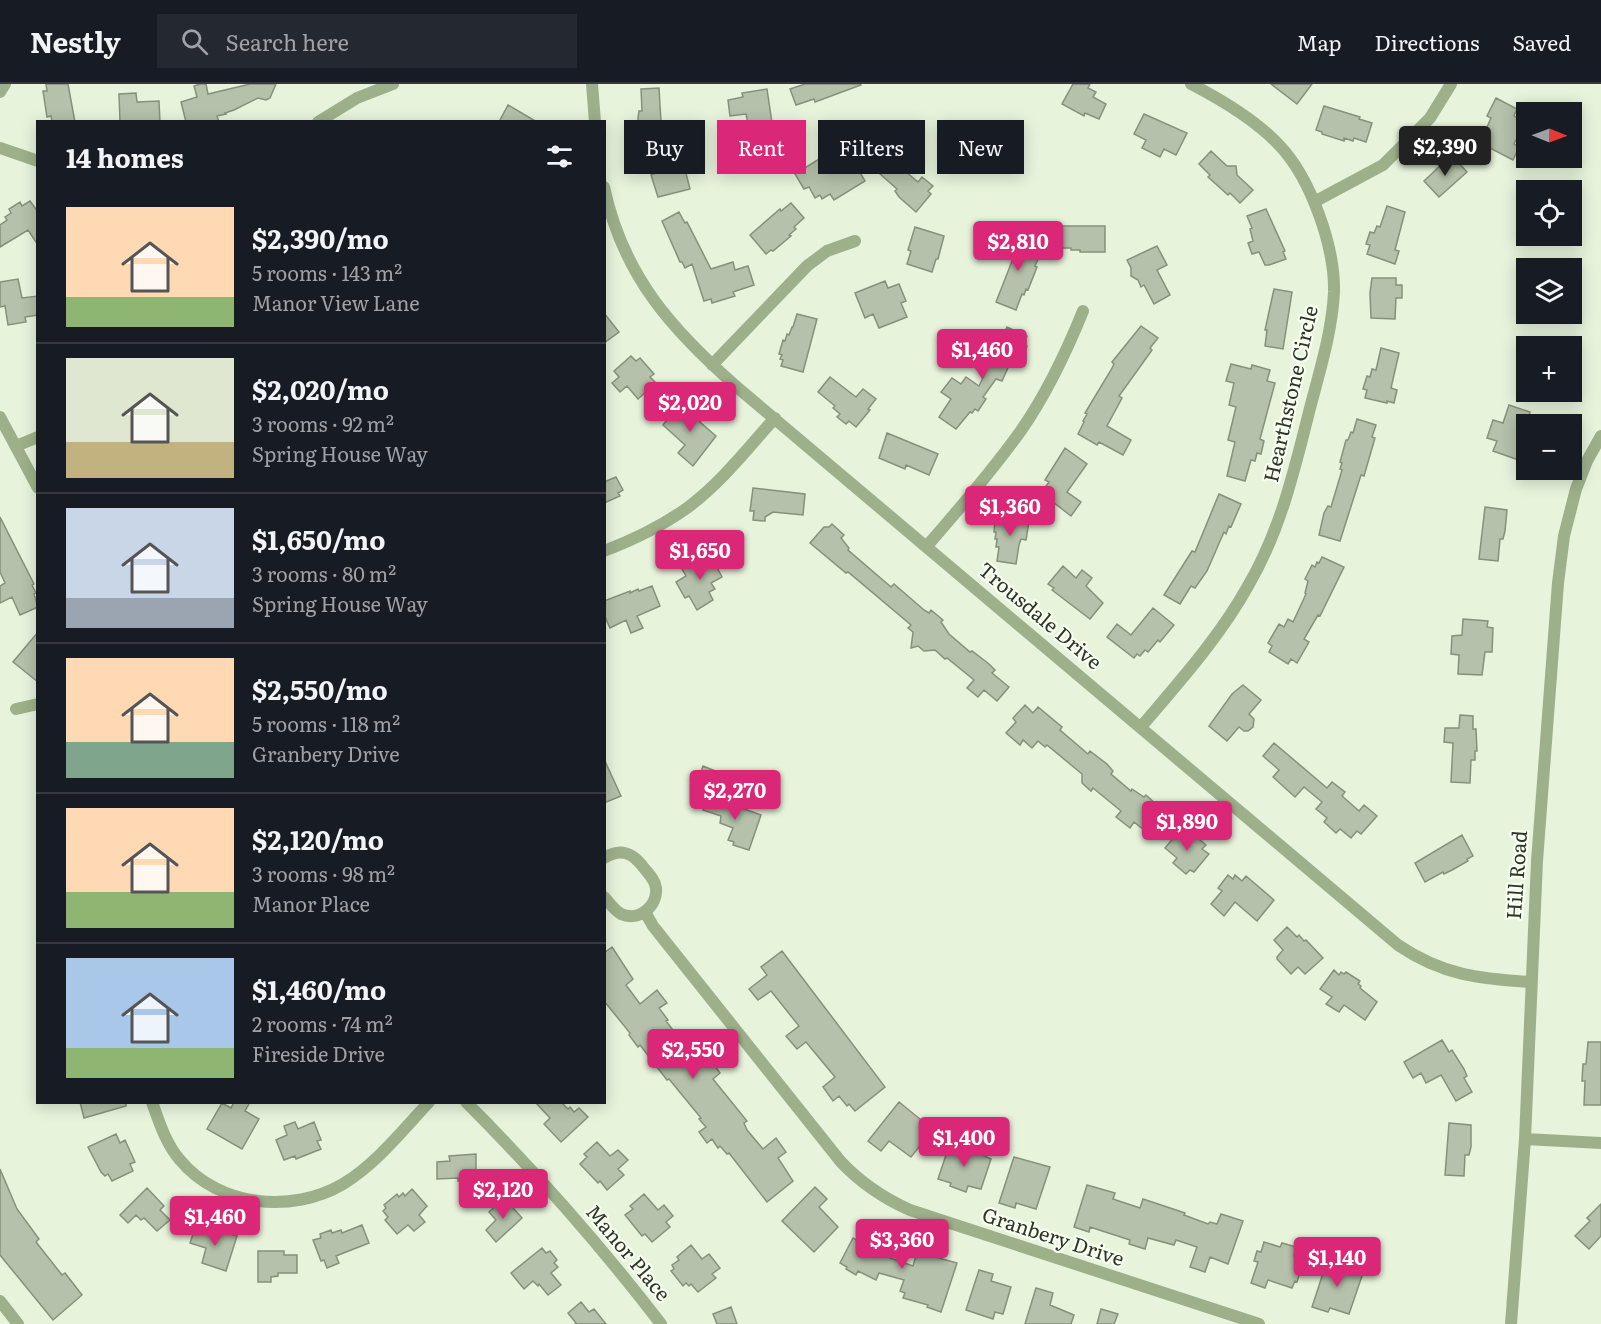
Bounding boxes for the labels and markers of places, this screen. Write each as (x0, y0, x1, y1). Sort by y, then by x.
pin: $2,390 (1396, 126, 1494, 177)
pin: $2,810 (969, 221, 1067, 272)
pin: $1,460 (933, 329, 1031, 380)
pin: $2,020 (641, 382, 739, 433)
pin: $1,360 (961, 486, 1059, 537)
pin: $1,650 (651, 530, 749, 581)
pin: $2,270 (686, 770, 784, 821)
pin: $1,890 (1138, 801, 1236, 852)
pin: $2,550 (644, 1029, 742, 1080)
pin: $1,400 (915, 1117, 1013, 1168)
pin: $2,120 (454, 1169, 552, 1220)
pin: $1,460 (166, 1196, 264, 1247)
pin: $3,360 (853, 1219, 951, 1270)
pin: $1,140 (1288, 1237, 1386, 1288)

